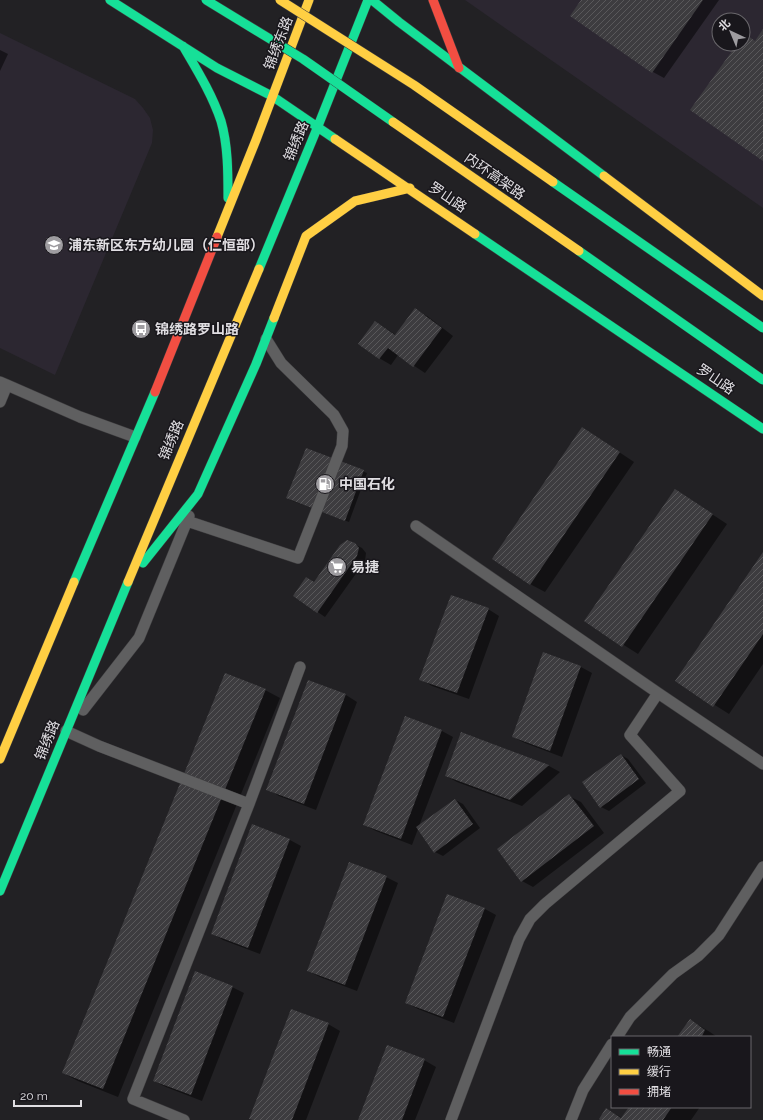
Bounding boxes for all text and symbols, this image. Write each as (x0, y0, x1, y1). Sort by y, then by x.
north arrow (711, 12, 751, 52)
street label: 锦绣东路 (260, 14, 296, 72)
text: 北 (716, 17, 733, 34)
street label: 锦绣路 (280, 119, 312, 163)
street label: 内环高架路 (462, 149, 528, 203)
street label: 罗山路 (426, 179, 470, 215)
school or university icon: 浦东新区东方幼儿园（仁恒部） (43, 234, 65, 256)
place label: 浦东新区东方幼儿园（仁恒部） (68, 237, 264, 253)
bus stop icon: 锦绣路罗山路 (130, 318, 152, 340)
place label: 锦绣路罗山路 (155, 321, 239, 337)
street label: 罗山路 (694, 361, 738, 397)
street label: 锦绣路 (155, 418, 187, 462)
fuel station icon: 中国石化 (314, 473, 336, 495)
place label: 中国石化 (339, 476, 395, 492)
supermarket icon: 易捷 (326, 556, 348, 578)
place label: 易捷 (351, 559, 379, 575)
street label: 锦绣路 (32, 718, 62, 762)
legend (611, 1036, 751, 1108)
text: 畅通 (647, 1045, 671, 1059)
text: 缓行 (647, 1065, 671, 1079)
scale bar (14, 1082, 81, 1108)
text: 拥堵 (647, 1085, 671, 1099)
text: 20 m (20, 1089, 48, 1103)

